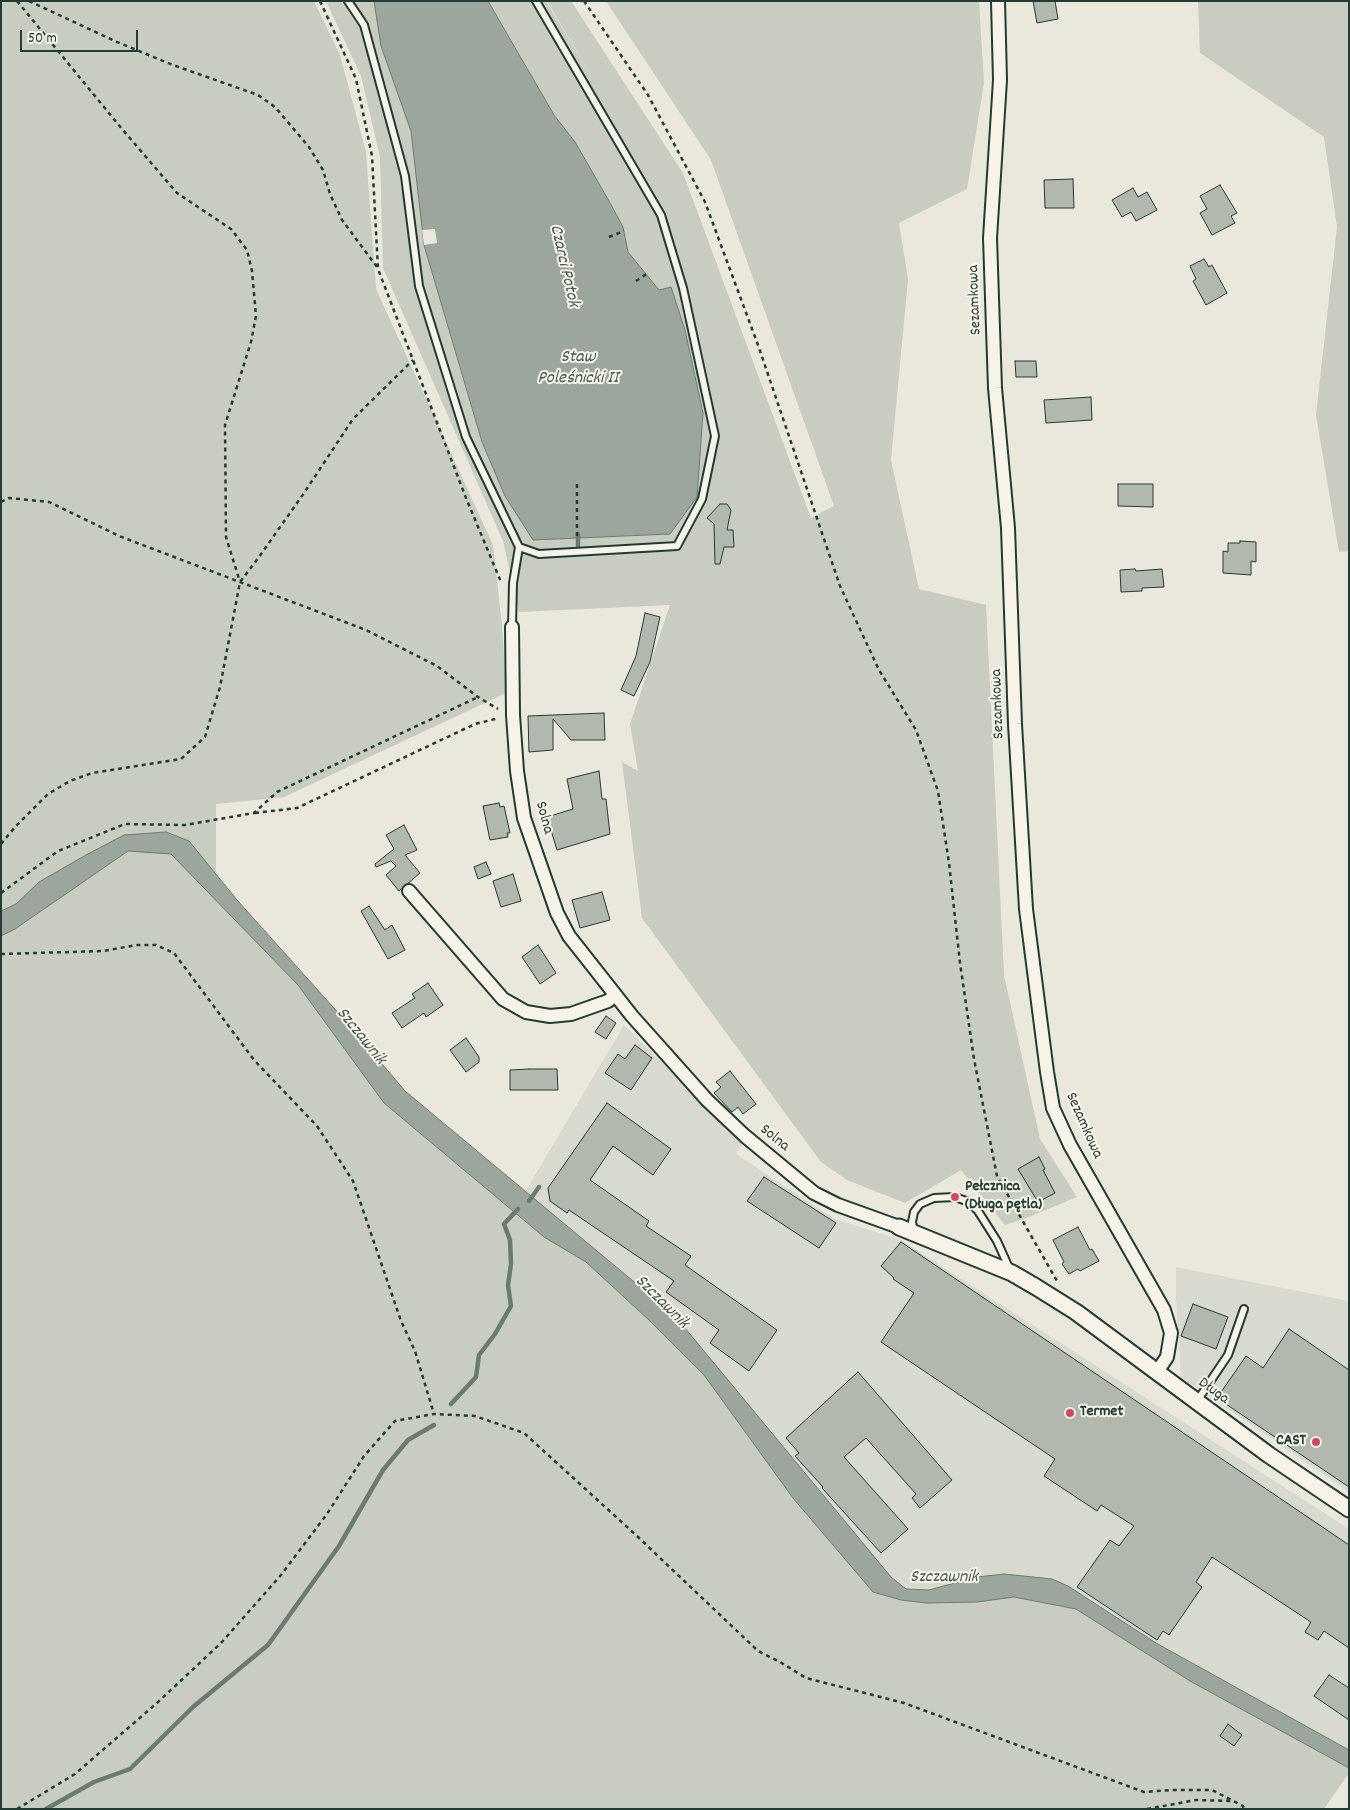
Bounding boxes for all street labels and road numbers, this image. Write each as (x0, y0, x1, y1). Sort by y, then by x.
street label: Sezamkowa (965, 265, 987, 335)
street label: Sezamkowa (988, 669, 1010, 739)
street label: Solna (529, 800, 557, 836)
street label: Sezamkowa (1060, 1090, 1106, 1162)
street label: Solna (755, 1121, 793, 1157)
street label: Długa (1194, 1374, 1232, 1410)

